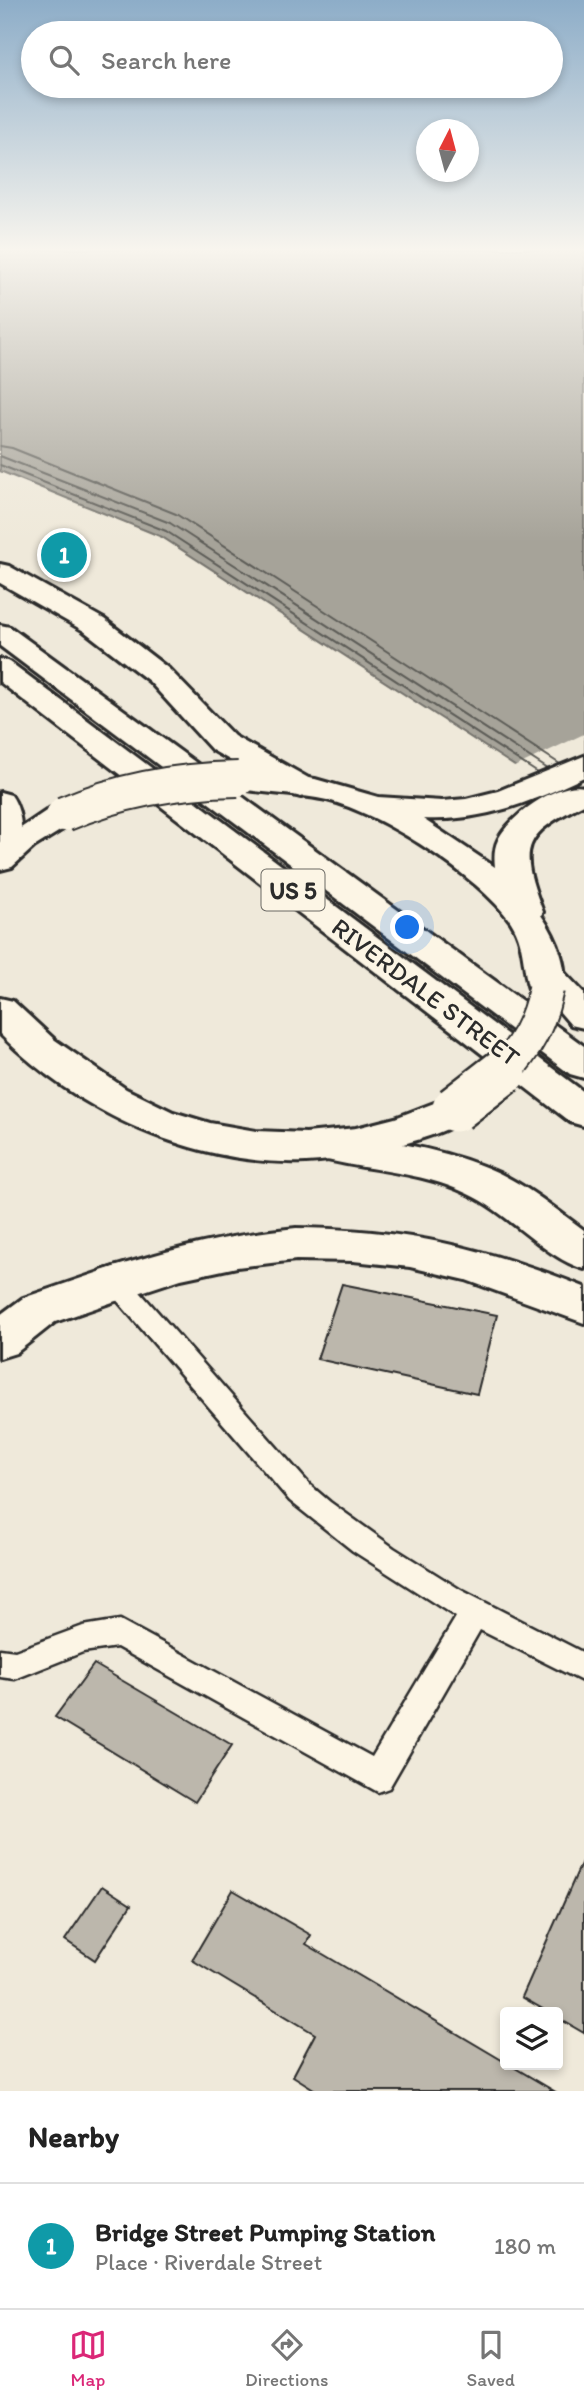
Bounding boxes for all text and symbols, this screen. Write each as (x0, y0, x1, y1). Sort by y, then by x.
search box (21, 21, 563, 98)
icon: search (45, 41, 83, 79)
text: Search here (101, 44, 231, 76)
north arrow (416, 119, 479, 182)
pin: 1 (41, 529, 87, 581)
road number: US 5 (262, 870, 324, 910)
your location (390, 910, 424, 944)
street label: RIVERDALE STREET (326, 911, 527, 1073)
map controls (500, 2007, 563, 2070)
button: layers (500, 2007, 563, 2070)
text: Nearby (28, 2118, 119, 2155)
text: Bridge Street Pumping Station (95, 2216, 435, 2248)
text: 1 (46, 2232, 56, 2260)
text: 180 m (494, 2232, 556, 2260)
text: Place · Riverdale Street (95, 2248, 322, 2276)
tab: Map (69, 2326, 107, 2391)
tab: Directions (245, 2326, 329, 2391)
tab: Saved (467, 2326, 515, 2391)

